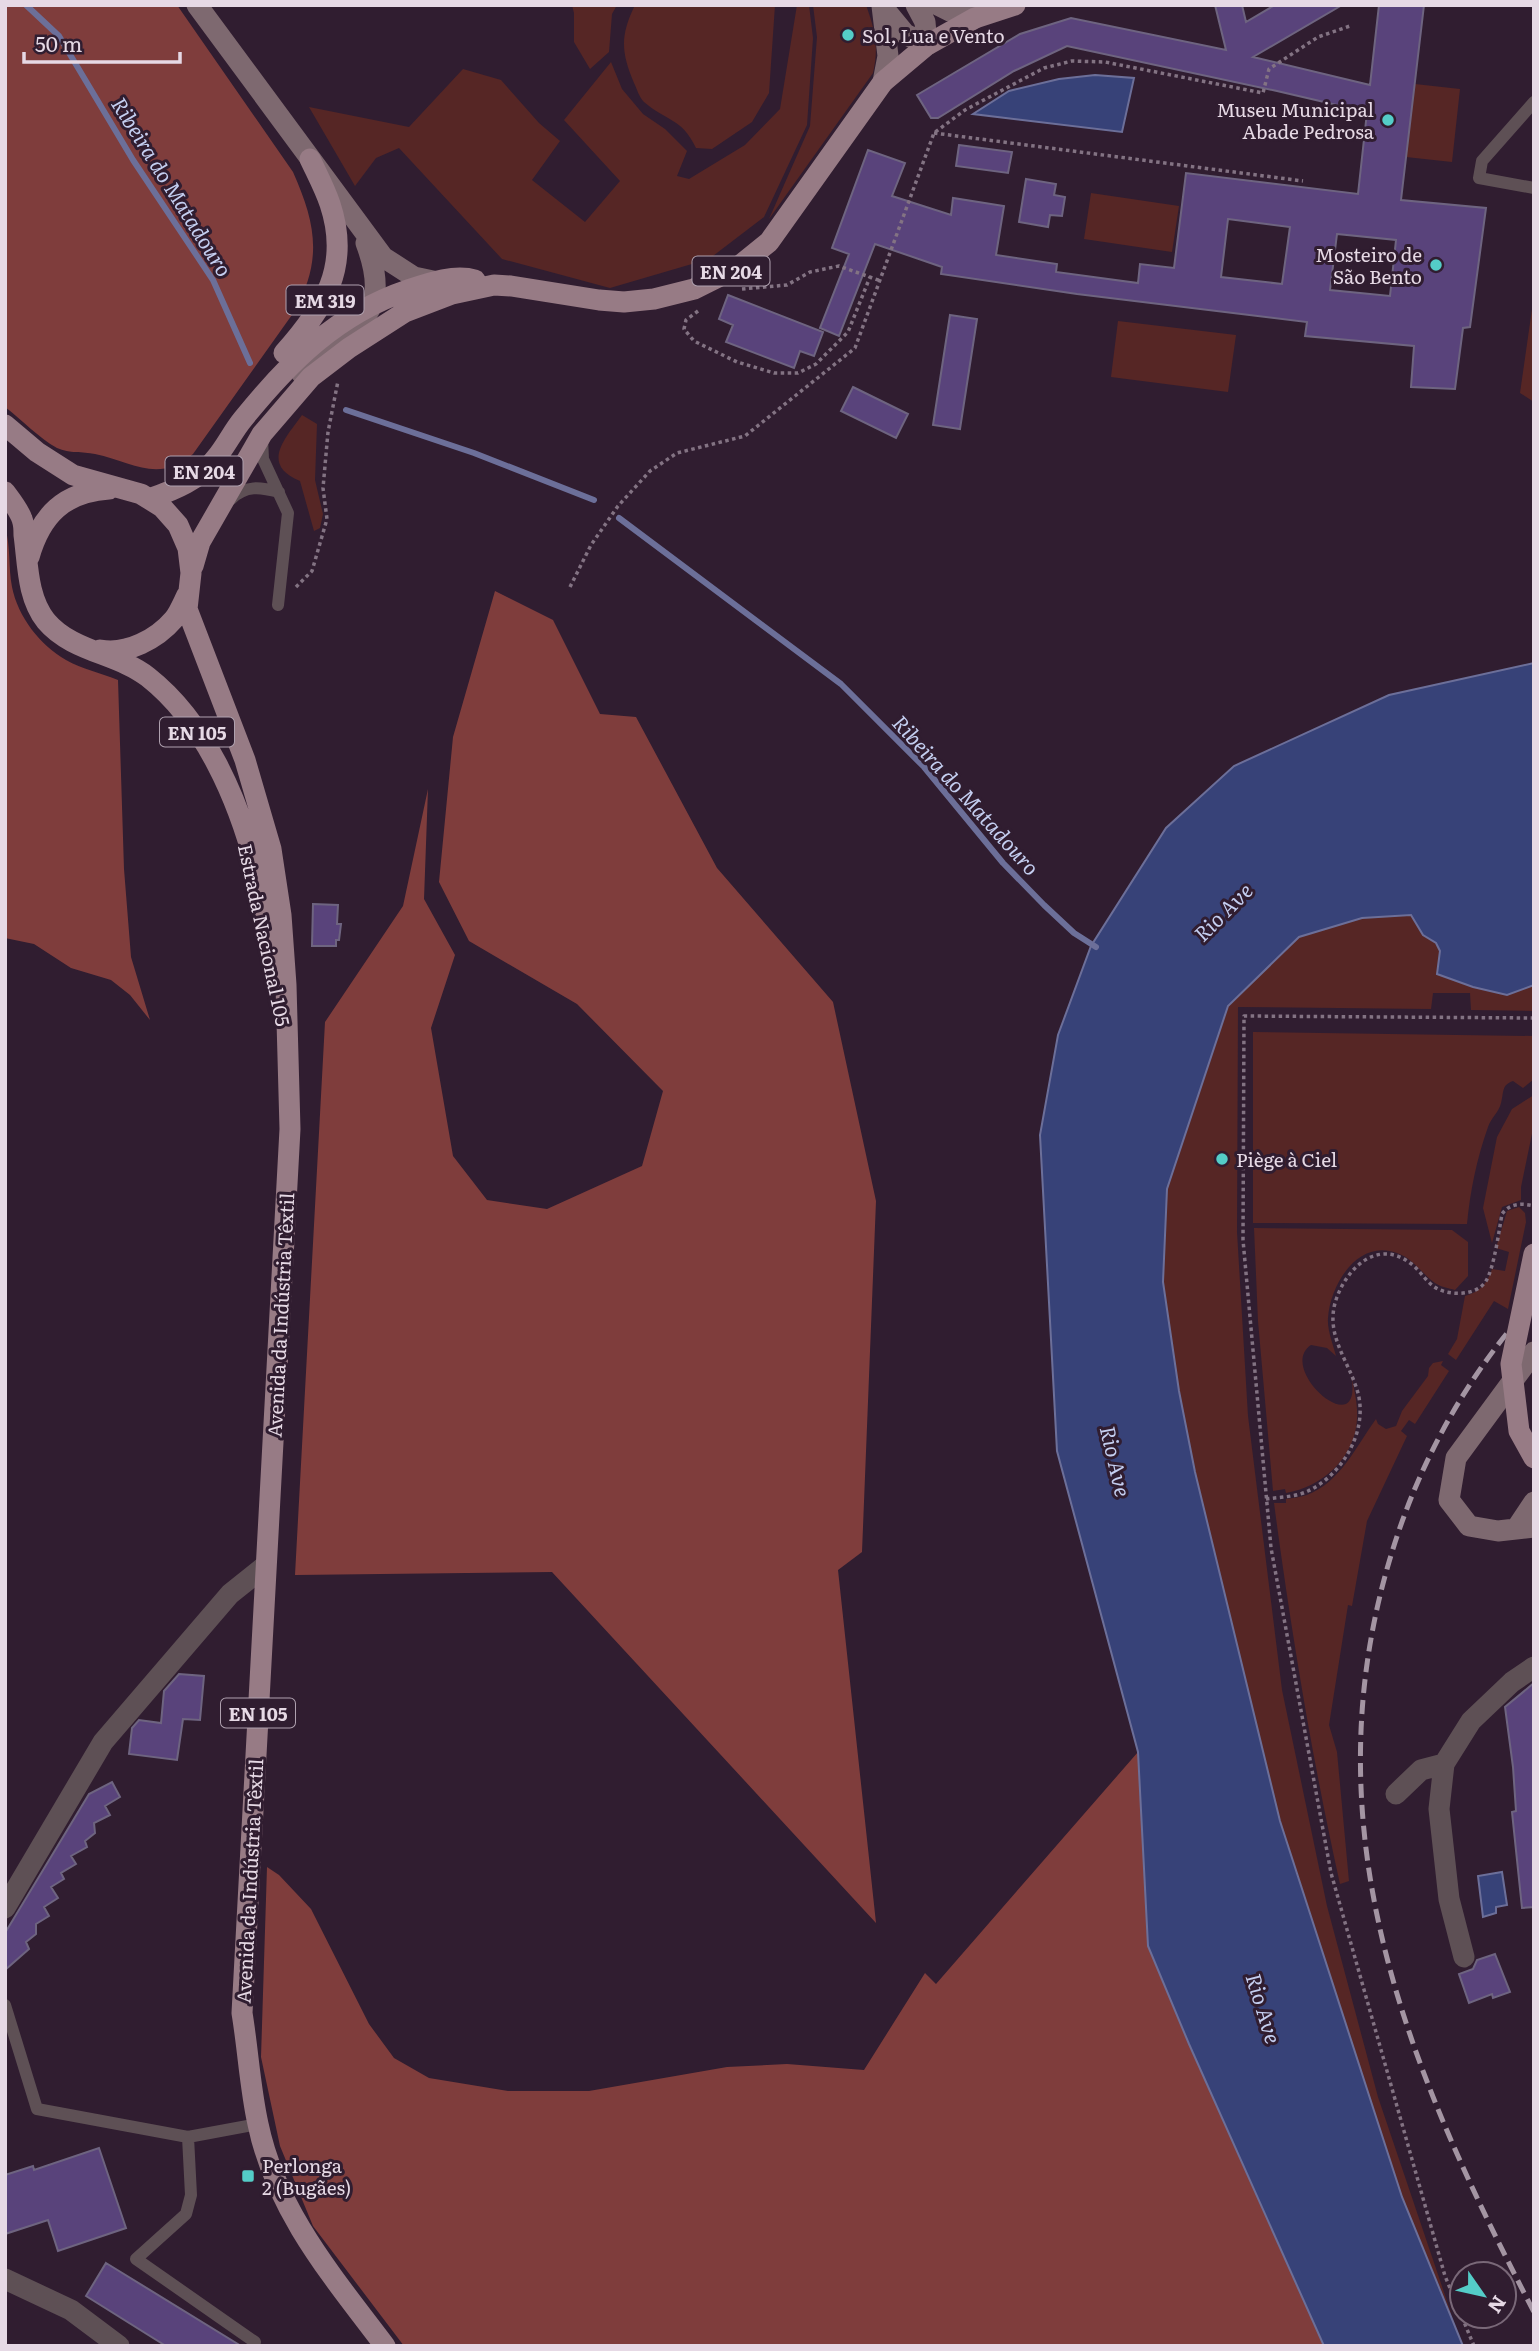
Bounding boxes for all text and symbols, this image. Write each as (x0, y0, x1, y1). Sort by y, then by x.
scale bar (24, 21, 180, 65)
place label: Sol, Lua e Vento (862, 21, 1005, 49)
text: 50 m (35, 27, 82, 58)
marker: Sol, Lua e Vento (840, 27, 856, 43)
water label: Ribeira do Matadouro (105, 90, 241, 282)
place label: Museu Municipal Abade Pedrosa (1216, 95, 1375, 145)
marker: Museu Municipal Abade Pedrosa (1380, 112, 1396, 128)
place label: Mosteiro de São Bento (1315, 240, 1422, 290)
road number: EN 204 (692, 256, 770, 286)
marker: Mosteiro de São Bento (1428, 257, 1444, 273)
road number: EM 319 (286, 286, 364, 314)
road number: EN 204 (166, 457, 242, 486)
water label: Ribeira do Matadouro (886, 707, 1048, 881)
road number: EN 105 (160, 718, 234, 746)
street label: Estrada Nacional 105 (232, 841, 298, 1029)
water label: Rio Ave (1185, 874, 1259, 948)
place label: Piège à Ciel (1236, 1145, 1337, 1173)
marker: Piège à Ciel (1214, 1151, 1230, 1167)
street label: Avenida da Indústria Têxtil (260, 1192, 300, 1438)
water label: Rio Ave (1094, 1422, 1140, 1500)
road number: EN 105 (221, 1698, 295, 1728)
street label: Avenida da Indústria Têxtil (229, 1758, 269, 2004)
water label: Rio Ave (1240, 1969, 1290, 2047)
place label: Perlonga 2 (Bugães) (262, 2151, 351, 2201)
marker: Perlonga 2 (Bugães) (240, 2168, 256, 2184)
north arrow (1448, 2260, 1518, 2330)
text: N (1482, 2291, 1514, 2320)

